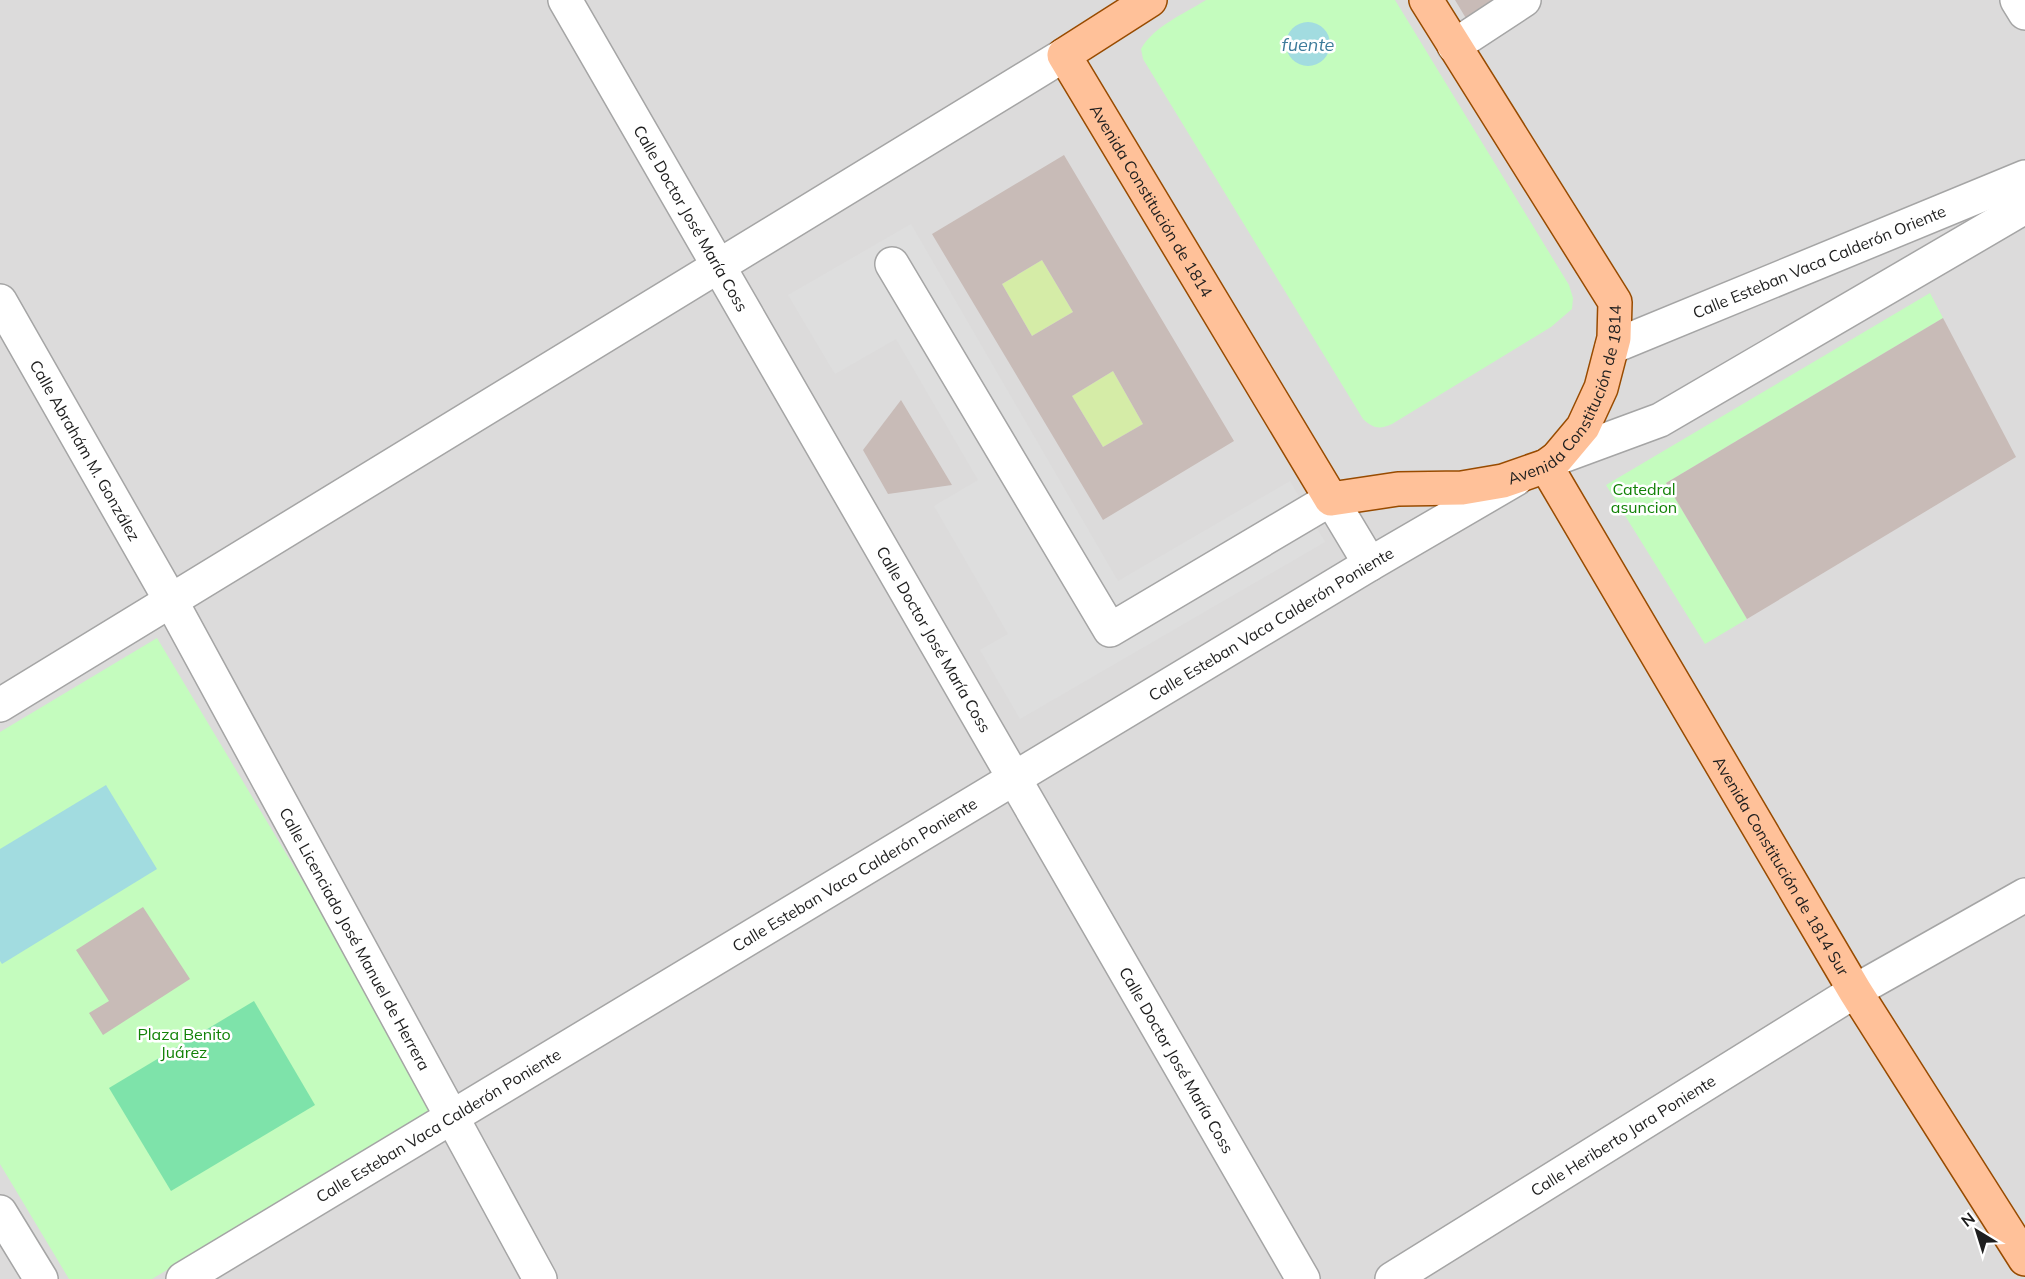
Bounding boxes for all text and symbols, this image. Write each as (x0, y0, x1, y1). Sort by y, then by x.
water label: fuente (1282, 33, 1335, 56)
street label: Avenida Constitución de 1814 (1086, 101, 1217, 301)
street label: Calle Doctor José María Coss (629, 121, 753, 315)
street label: Calle Esteban Vaca Calderón Oriente (1690, 201, 1949, 323)
street label: Avenida Constitución de 1814 (1505, 304, 1625, 489)
street label: Calle Abrahám M. González (26, 356, 145, 545)
park label: Catedral asuncion (1611, 479, 1677, 517)
street label: Calle Doctor José María Coss (872, 542, 995, 736)
street label: Calle Esteban Vaca Calderón Poniente (1145, 543, 1397, 705)
street label: Avenida Constitución de 1814 Sur (1709, 753, 1854, 979)
street label: Calle Esteban Vaca Calderón Poniente (729, 793, 981, 956)
street label: Calle Licenciado José Manuel de Herrera (275, 804, 435, 1074)
street label: Calle Doctor José María Coss (1115, 963, 1238, 1157)
park label: Plaza Benito Juárez (137, 1024, 231, 1062)
street label: Calle Esteban Vaca Calderón Poniente (312, 1044, 564, 1207)
street label: Calle Heriberto Jara Poniente (1527, 1070, 1719, 1200)
north arrow (1947, 1201, 2007, 1261)
text: N (1957, 1208, 1979, 1231)

